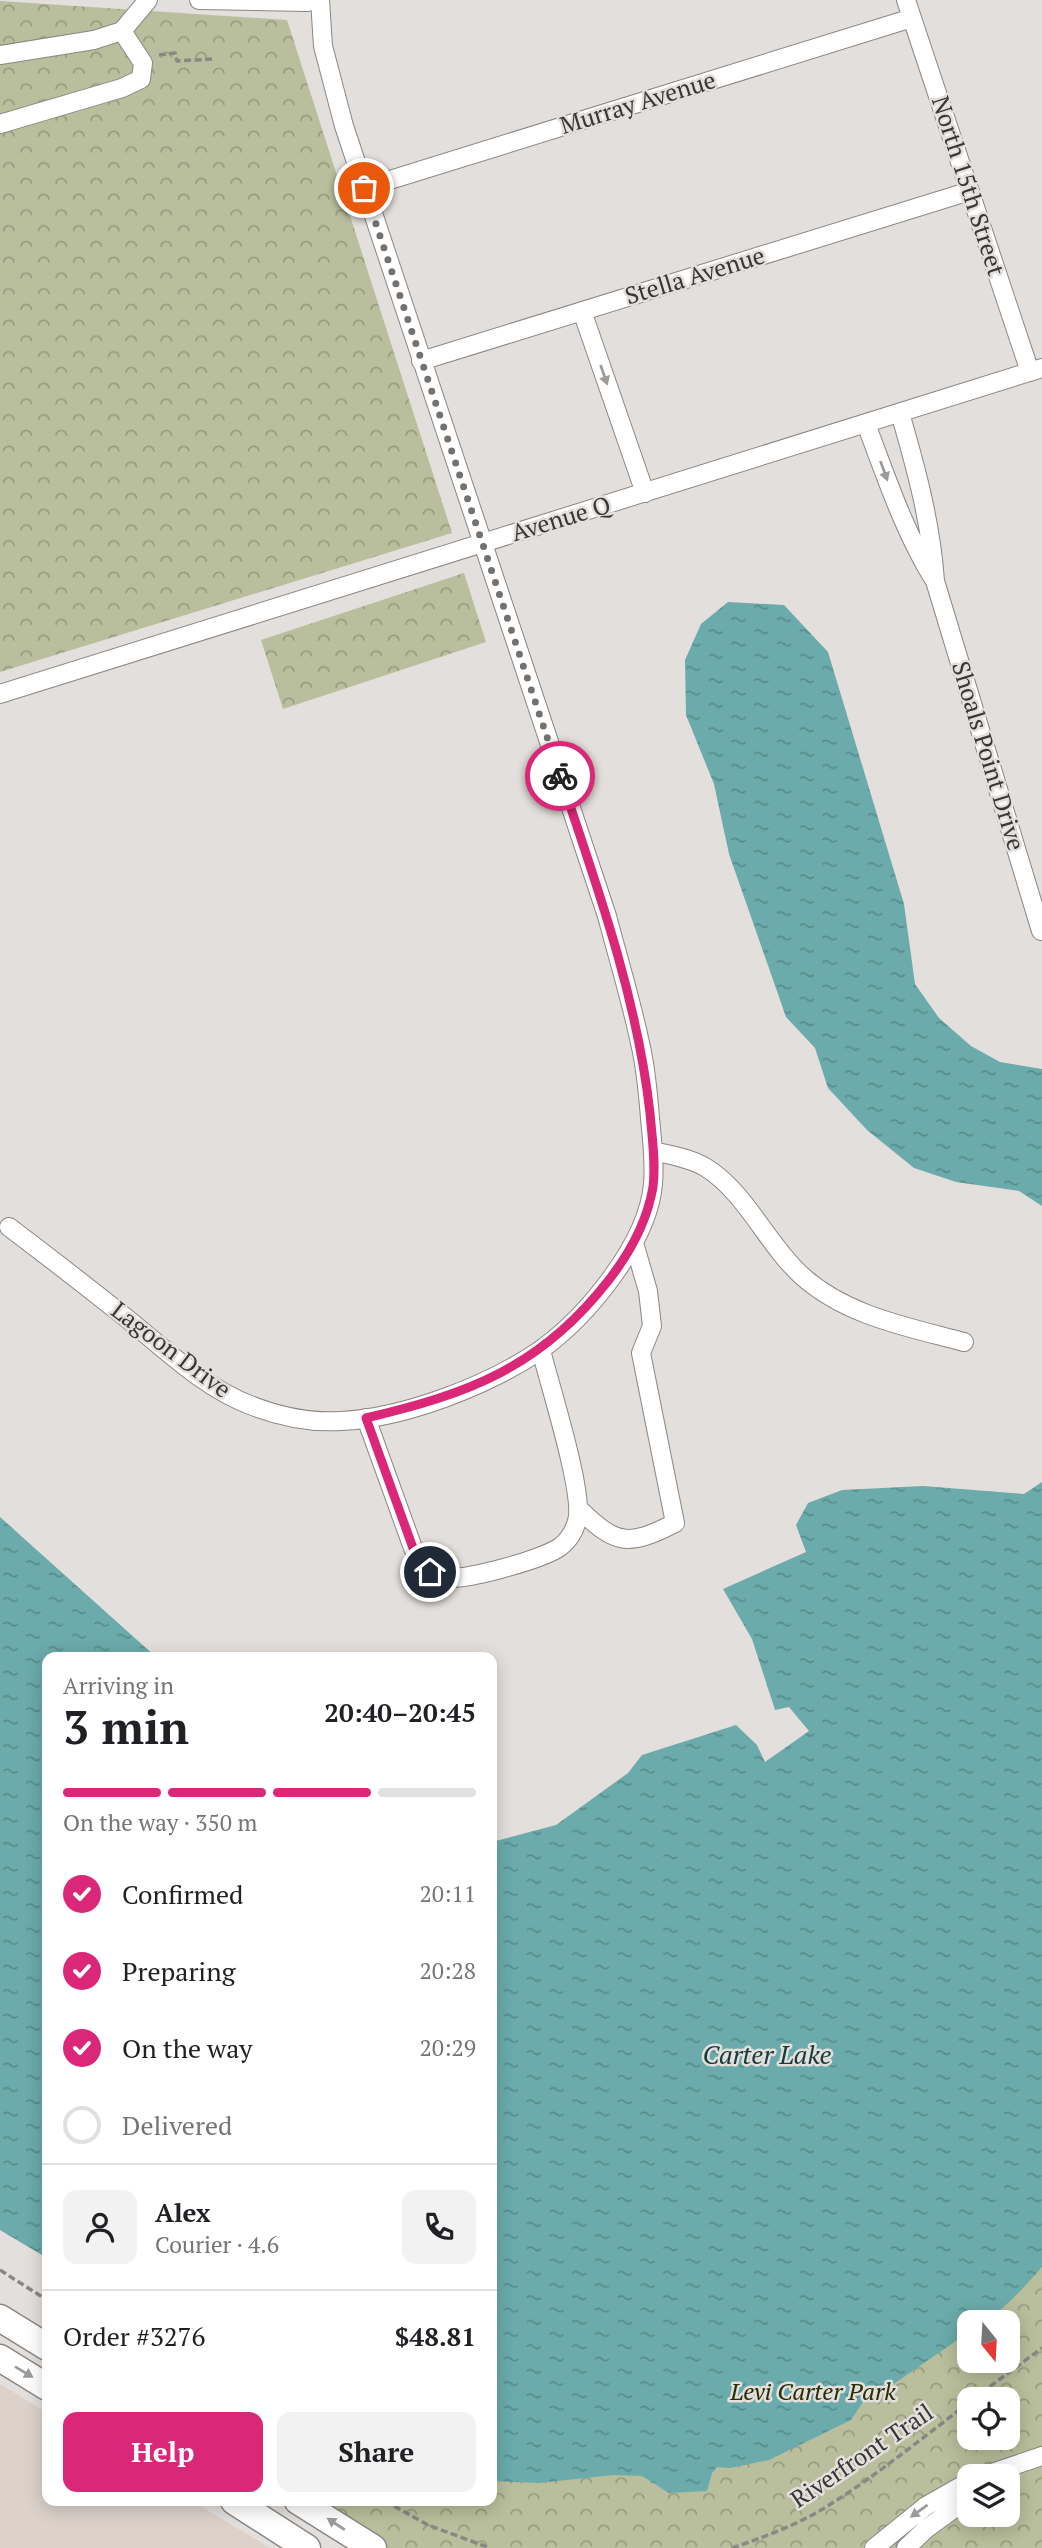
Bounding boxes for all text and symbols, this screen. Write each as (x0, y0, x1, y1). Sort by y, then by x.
street label: Murray Avenue (556, 63, 719, 141)
street label: North 15th Street (925, 92, 1013, 280)
pin (334, 158, 394, 218)
icon: bag (345, 169, 383, 207)
street label: Stella Avenue (621, 239, 768, 311)
one-way arrow (599, 365, 610, 386)
one-way arrow (879, 461, 890, 482)
street label: Avenue Q (507, 487, 615, 548)
street label: Shoals Point Drive (945, 657, 1033, 854)
courier (525, 741, 595, 811)
icon: bike (541, 757, 579, 795)
street label: Lagoon Drive (105, 1294, 238, 1405)
pin (400, 1542, 460, 1602)
icon: home (411, 1553, 449, 1591)
text: Arriving in (63, 1670, 174, 1701)
text: 20:40–20:45 (324, 1695, 476, 1729)
text: 3 min (63, 1696, 189, 1757)
text: On the way · 350 m (63, 1807, 257, 1838)
icon: check (63, 1875, 101, 1913)
text: Confirmed (122, 1877, 243, 1911)
text: 20:11 (419, 1878, 476, 1909)
icon: check (63, 1952, 101, 1990)
text: Preparing (122, 1954, 235, 1988)
text: 20:28 (419, 1955, 476, 1986)
icon: check (63, 2029, 101, 2067)
text: On the way (122, 2031, 253, 2065)
text: 20:29 (419, 2032, 476, 2063)
water label: Carter Lake (703, 2037, 832, 2071)
text: Delivered (122, 2108, 232, 2142)
button: person (63, 2190, 137, 2264)
button: phone (402, 2190, 476, 2264)
text: Alex (155, 2195, 211, 2229)
text: Courier · 4.6 (155, 2229, 279, 2260)
north arrow (957, 2310, 1020, 2373)
map controls (957, 2310, 1020, 2527)
text: Order #3276 (63, 2319, 205, 2353)
text: $48.81 (395, 2319, 476, 2353)
one-way arrow (14, 2366, 33, 2379)
park label: Levi Carter Park (729, 2375, 896, 2407)
button: locate (957, 2387, 1020, 2450)
street label: Riverfront Trail (784, 2396, 939, 2515)
button: Help (63, 2412, 263, 2492)
button: Share (277, 2412, 476, 2492)
button: layers (957, 2464, 1020, 2527)
one-way arrow (910, 2504, 928, 2518)
one-way arrow (326, 2518, 345, 2531)

